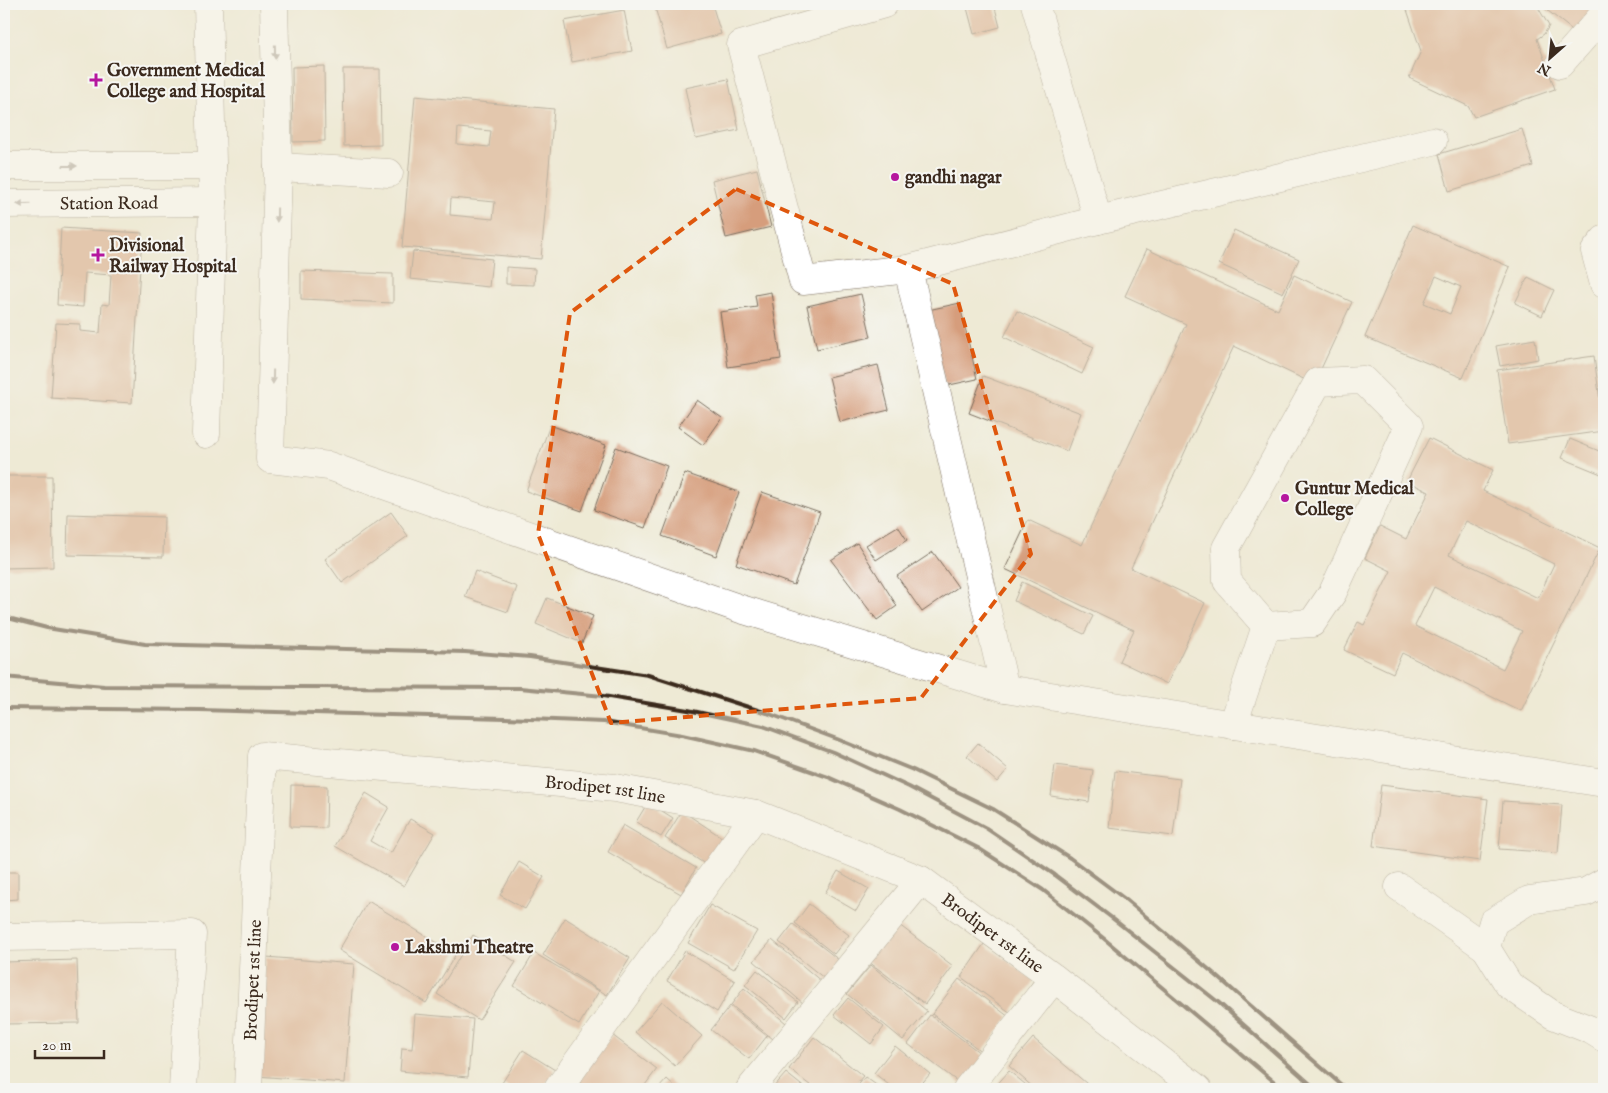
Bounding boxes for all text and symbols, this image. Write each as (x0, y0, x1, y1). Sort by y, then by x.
north arrow (1526, 32, 1576, 82)
one-way arrow (271, 45, 279, 61)
text: N (1535, 58, 1555, 80)
place label: Government Medical College and Hospital (107, 60, 266, 104)
marker: Government Medical College and Hospital (89, 73, 103, 87)
one-way arrow (62, 162, 78, 170)
place label: gandhi nagar (905, 167, 1002, 190)
marker: gandhi nagar (889, 171, 901, 183)
street label: Station Road (60, 193, 159, 216)
one-way arrow (16, 200, 32, 208)
one-way arrow (272, 207, 280, 223)
place label: Divisional Railway Hospital (109, 235, 238, 279)
marker: Divisional Railway Hospital (91, 248, 105, 262)
one-way arrow (268, 370, 276, 386)
place label: Guntur Medical College (1295, 478, 1415, 522)
marker: Guntur Medical College (1279, 492, 1291, 504)
street label: Brodipet 1st line (544, 772, 667, 810)
street label: Brodipet 1st line (936, 889, 1048, 979)
street label: Brodipet 1st line (240, 919, 268, 1041)
place label: Lakshmi Theatre (405, 937, 534, 960)
marker: Lakshmi Theatre (389, 941, 401, 953)
scale bar (35, 1028, 104, 1060)
text: 20 m (42, 1036, 72, 1055)

